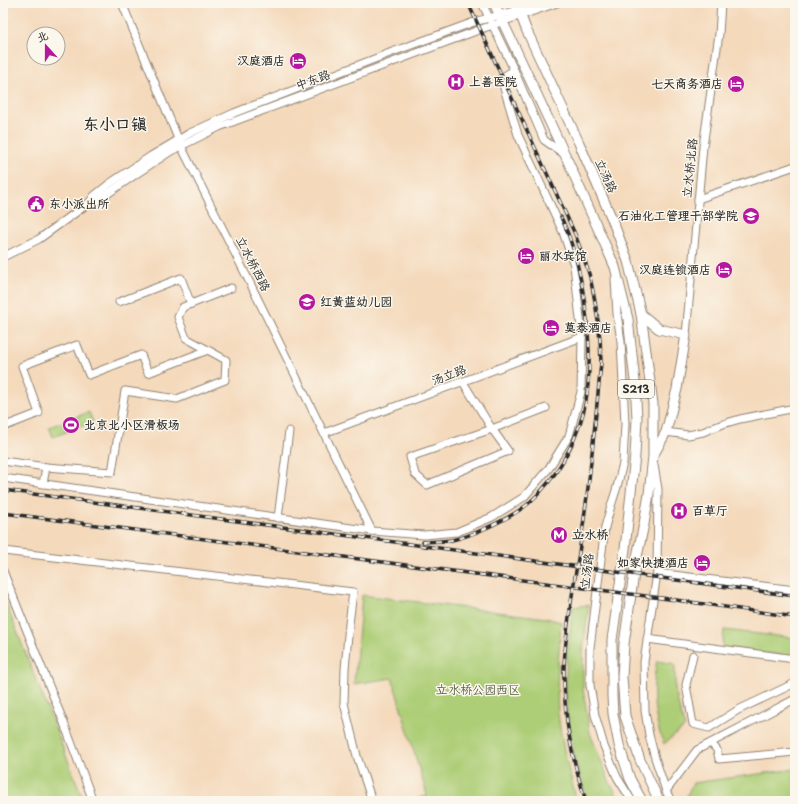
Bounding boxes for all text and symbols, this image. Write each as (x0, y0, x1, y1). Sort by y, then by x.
north arrow (26, 26, 66, 66)
text: 北 (34, 26, 50, 46)
place label: 汉庭酒店 (237, 51, 285, 69)
hotel icon: 汉庭酒店 (288, 51, 308, 71)
street label: 中东路 (293, 64, 333, 94)
hospital icon: 上善医院 (446, 72, 466, 92)
place label: 上善医院 (469, 72, 517, 90)
place label: 七天商务酒店 (651, 74, 723, 92)
hotel icon: 七天商务酒店 (726, 74, 746, 94)
district label: 东小口镇 (83, 111, 147, 135)
street label: 立水桥北路 (677, 137, 701, 199)
street label: 立汤路 (591, 155, 622, 196)
public building icon: 东小派出所 (26, 194, 46, 214)
place label: 东小派出所 (49, 194, 110, 212)
place label: 石油化工管理干部学院 (618, 206, 738, 224)
school or university icon: 石油化工管理干部学院 (741, 206, 761, 226)
street label: 立水桥西路 (232, 233, 276, 294)
hotel icon: 丽水宾馆 (516, 246, 536, 266)
place label: 丽水宾馆 (539, 246, 587, 264)
place label: 汉庭连锁酒店 (639, 260, 711, 278)
hotel icon: 汉庭连锁酒店 (714, 260, 734, 280)
school or university icon: 红黄蓝幼儿园 (297, 292, 317, 312)
place label: 红黄蓝幼儿园 (320, 292, 392, 310)
hotel icon: 莫泰酒店 (541, 318, 561, 338)
place label: 莫泰酒店 (564, 318, 612, 336)
street label: 汤立路 (429, 359, 469, 389)
road number: S213 (618, 380, 654, 398)
sports icon: 北京北小区滑板场 (61, 415, 81, 435)
place label: 北京北小区滑板场 (84, 415, 180, 433)
hospital icon: 百草厅 (669, 501, 689, 521)
place label: 百草厅 (692, 501, 728, 519)
metro station icon: 立水桥 (549, 525, 569, 545)
place label: 立水桥 (572, 525, 609, 543)
street label: 立汤路 (575, 552, 597, 590)
place label: 如家快捷酒店 (617, 553, 689, 571)
hotel icon: 如家快捷酒店 (692, 553, 712, 573)
park label: 立水桥公园西区 (436, 680, 520, 698)

